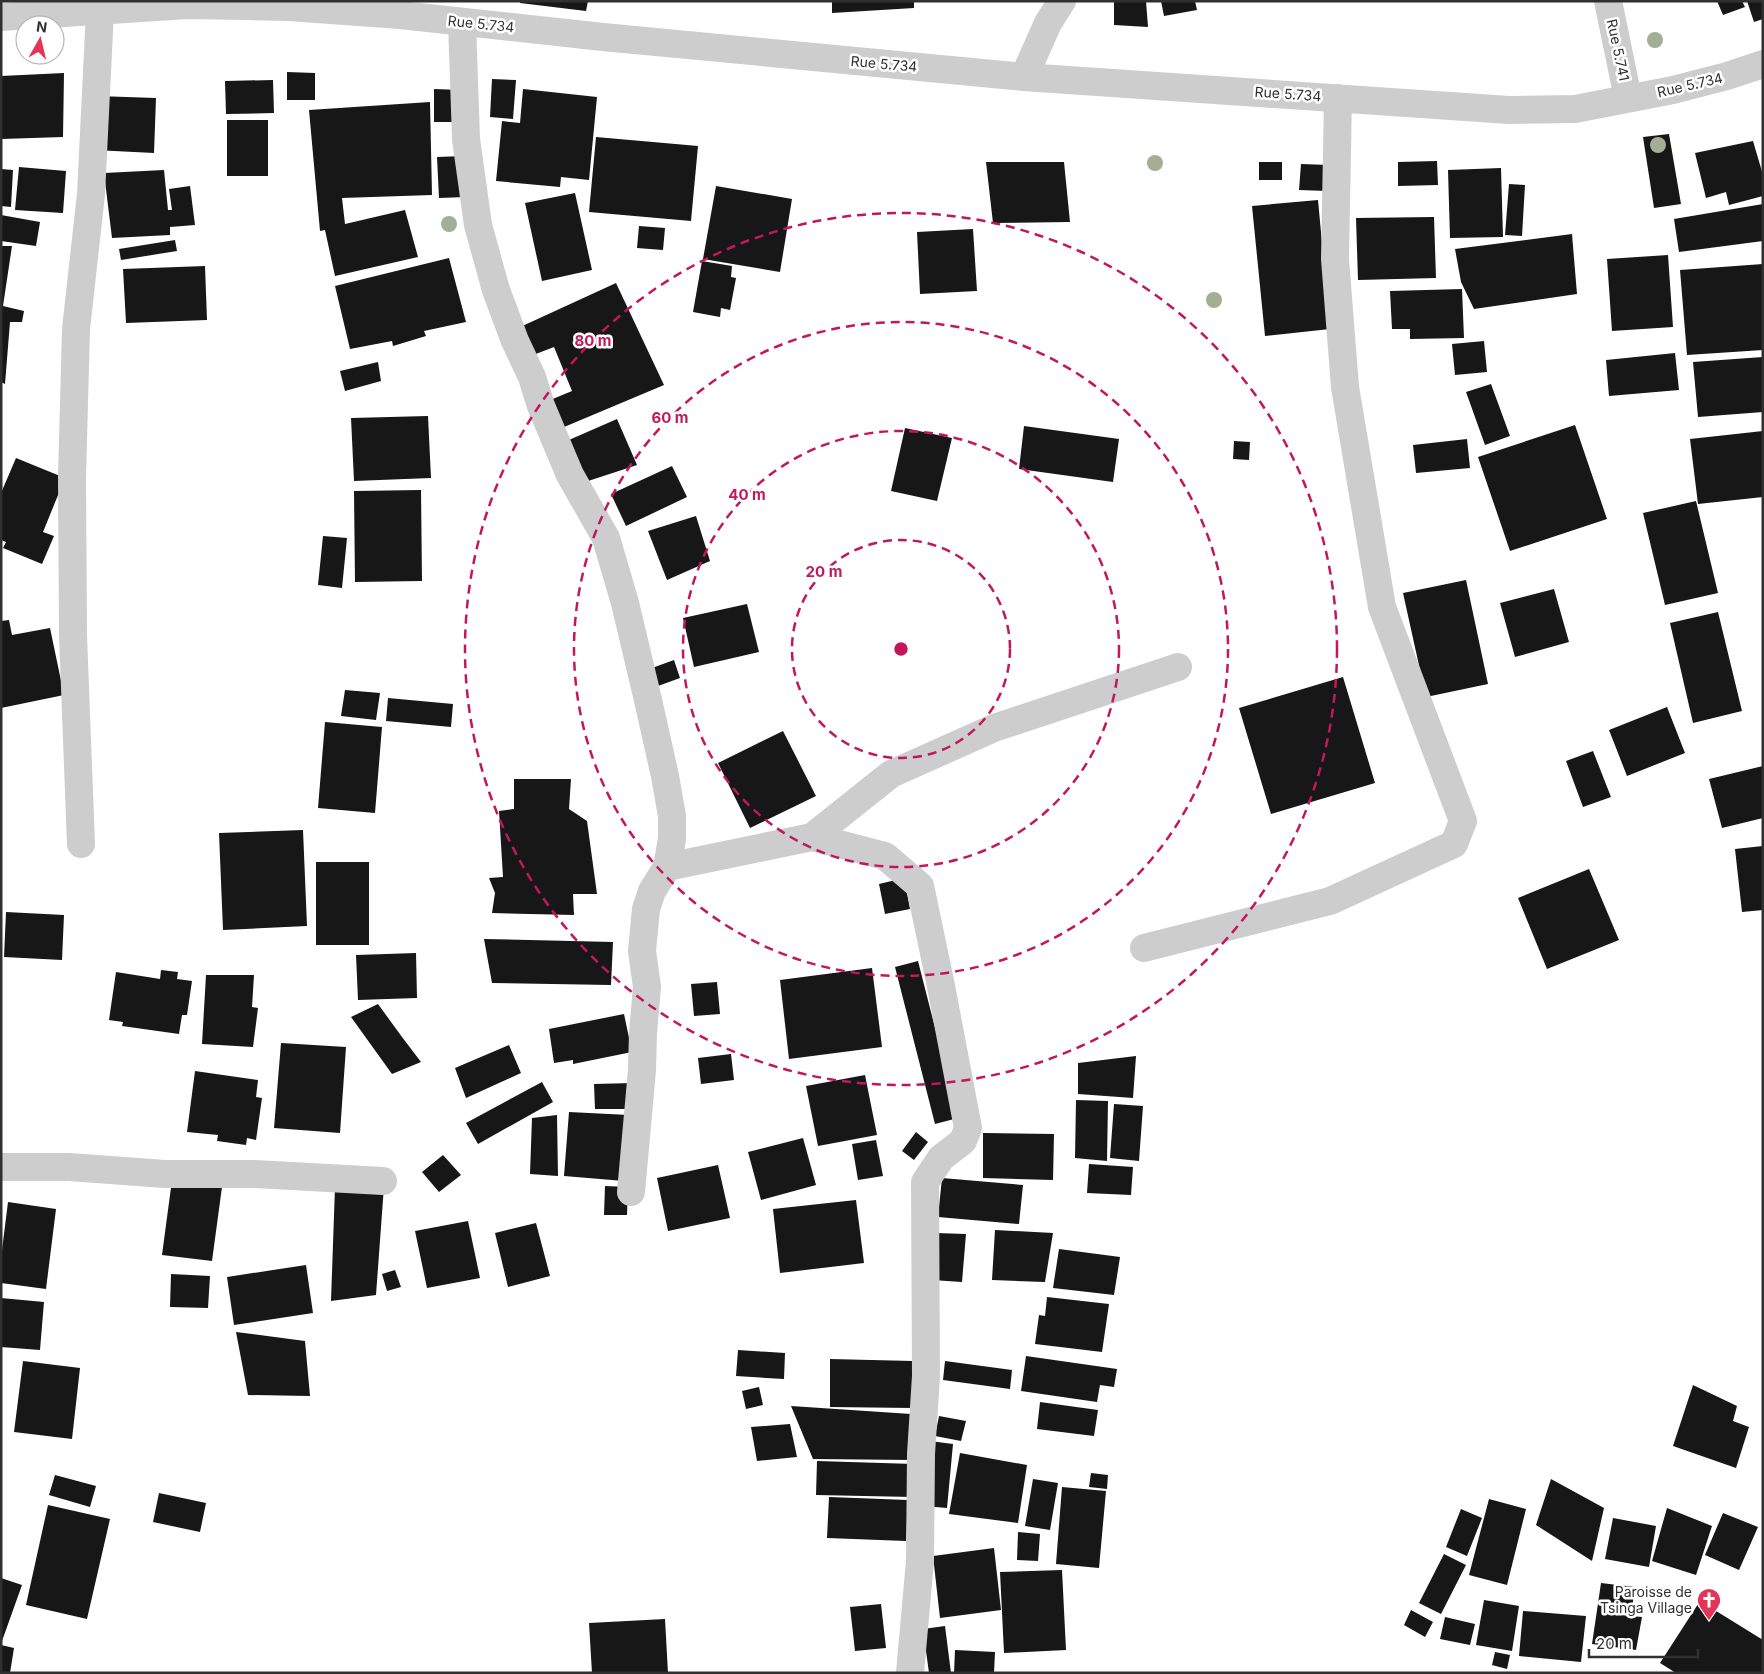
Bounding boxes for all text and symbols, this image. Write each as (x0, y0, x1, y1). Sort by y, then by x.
street label: Rue 5.734 (447, 12, 515, 35)
north arrow (15, 15, 65, 65)
text: N (35, 17, 48, 36)
street label: Rue 5.741 (1604, 17, 1633, 82)
street label: Rue 5.734 (850, 52, 918, 75)
street label: Rue 5.734 (1655, 69, 1724, 100)
street label: Rue 5.734 (1254, 83, 1322, 104)
text: 80 m (574, 331, 612, 350)
text: 60 m (651, 408, 689, 427)
text: 40 m (728, 485, 766, 504)
text: 20 m (806, 562, 842, 581)
centre of rings (892, 640, 910, 658)
place label: Paroisse de Tsinga Village (1600, 1583, 1692, 1616)
church icon: Paroisse de Tsinga Village (1696, 1587, 1722, 1621)
scale bar (1589, 1626, 1698, 1658)
text: 20 m (1596, 1634, 1632, 1653)

